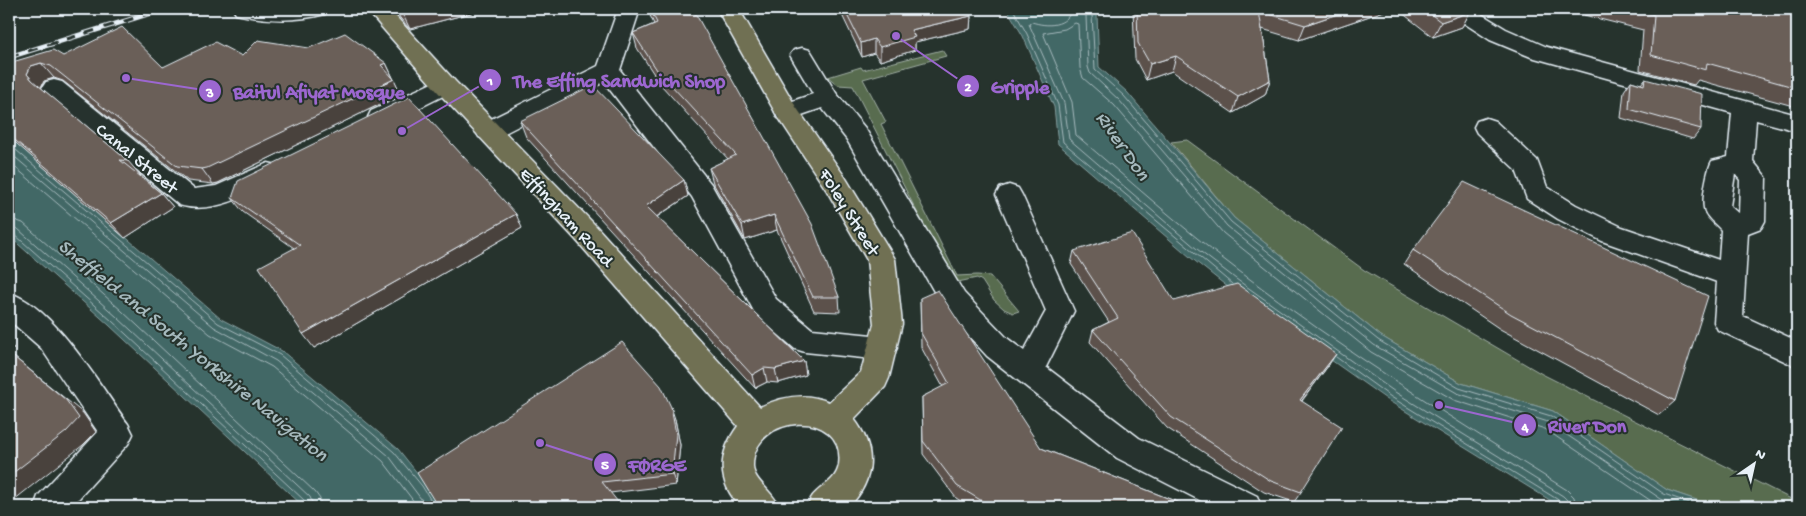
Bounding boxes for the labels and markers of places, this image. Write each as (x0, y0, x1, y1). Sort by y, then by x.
callout: The Effing Sandwich Shop (478, 63, 735, 98)
callout: Gripple (955, 68, 1059, 103)
callout: Baitul Afiyat Mosque (198, 74, 414, 109)
callout: River Don (1513, 408, 1637, 443)
callout: FØRGE (593, 446, 696, 481)

